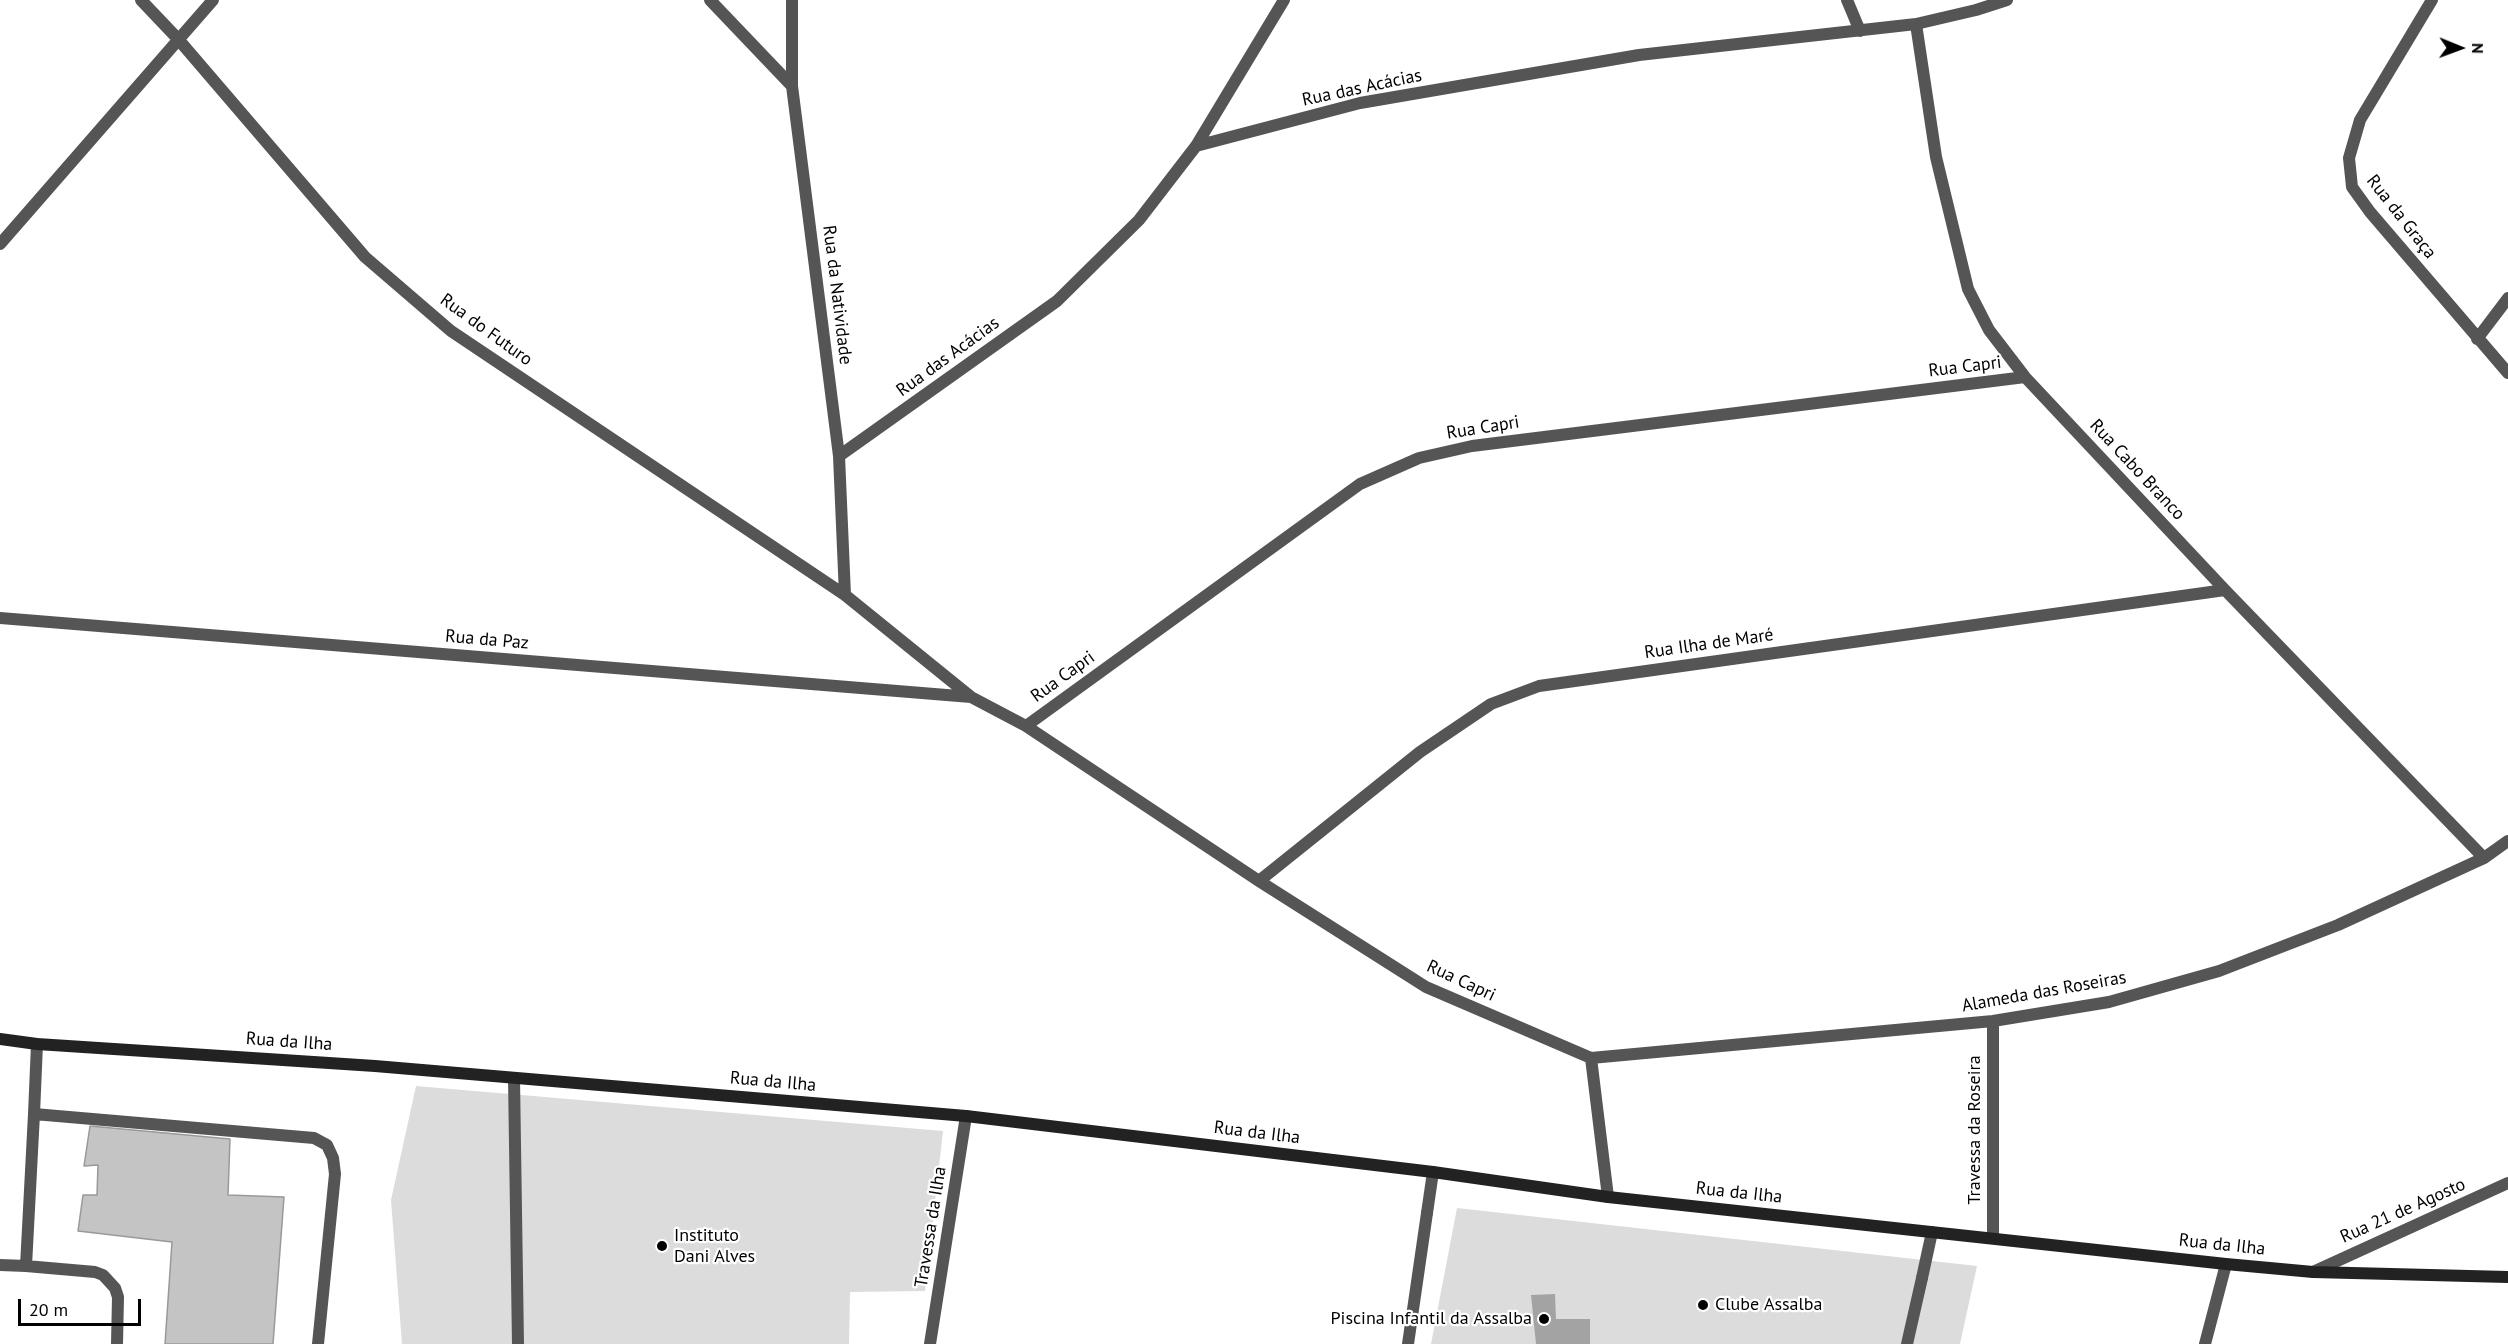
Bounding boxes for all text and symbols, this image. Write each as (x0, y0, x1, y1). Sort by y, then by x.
north arrow (2430, 18, 2490, 78)
text: N (2468, 43, 2488, 54)
street label: Rua das Acácias (1300, 65, 1424, 111)
street label: Rua da Graça (2362, 171, 2440, 263)
street label: Rua da Natividade (818, 224, 856, 366)
street label: Rua do Futuro (436, 289, 536, 371)
street label: Rua das Acácias (892, 312, 1004, 402)
street label: Rua Capri (1927, 352, 2003, 382)
street label: Rua Capri (1445, 412, 1521, 444)
street label: Rua Cabo Branco (2085, 415, 2189, 525)
street label: Rua Ilha de Maré (1643, 624, 1775, 664)
street label: Rua da Paz (444, 626, 530, 654)
street label: Rua Capri (1027, 647, 1099, 707)
street label: Rua Capri (1423, 956, 1499, 1006)
street label: Alameda das Roseiras (1960, 967, 2128, 1017)
street label: Rua da Ilha (245, 1028, 333, 1056)
street label: Travessa da Roseira (1964, 1055, 1986, 1205)
street label: Rua da Ilha (729, 1067, 817, 1097)
street label: Rua da Ilha (1213, 1117, 1301, 1149)
street label: Travessa da Ilha (911, 1165, 951, 1289)
street label: Rua 21 de Agosto (2337, 1174, 2469, 1248)
street label: Rua da Ilha (1695, 1178, 1783, 1208)
place label: Instituto Dani Alves (674, 1225, 755, 1268)
street label: Rua da Ilha (2178, 1230, 2266, 1260)
marker: Instituto Dani Alves (655, 1239, 669, 1253)
scale bar (21, 1287, 144, 1325)
place label: Clube Assalba (1715, 1294, 1822, 1316)
text: 20 m (29, 1298, 68, 1321)
marker: Clube Assalba (1696, 1298, 1710, 1312)
place label: Piscina Infantil da Assalba (1330, 1308, 1532, 1330)
marker: Piscina Infantil da Assalba (1537, 1312, 1551, 1326)

